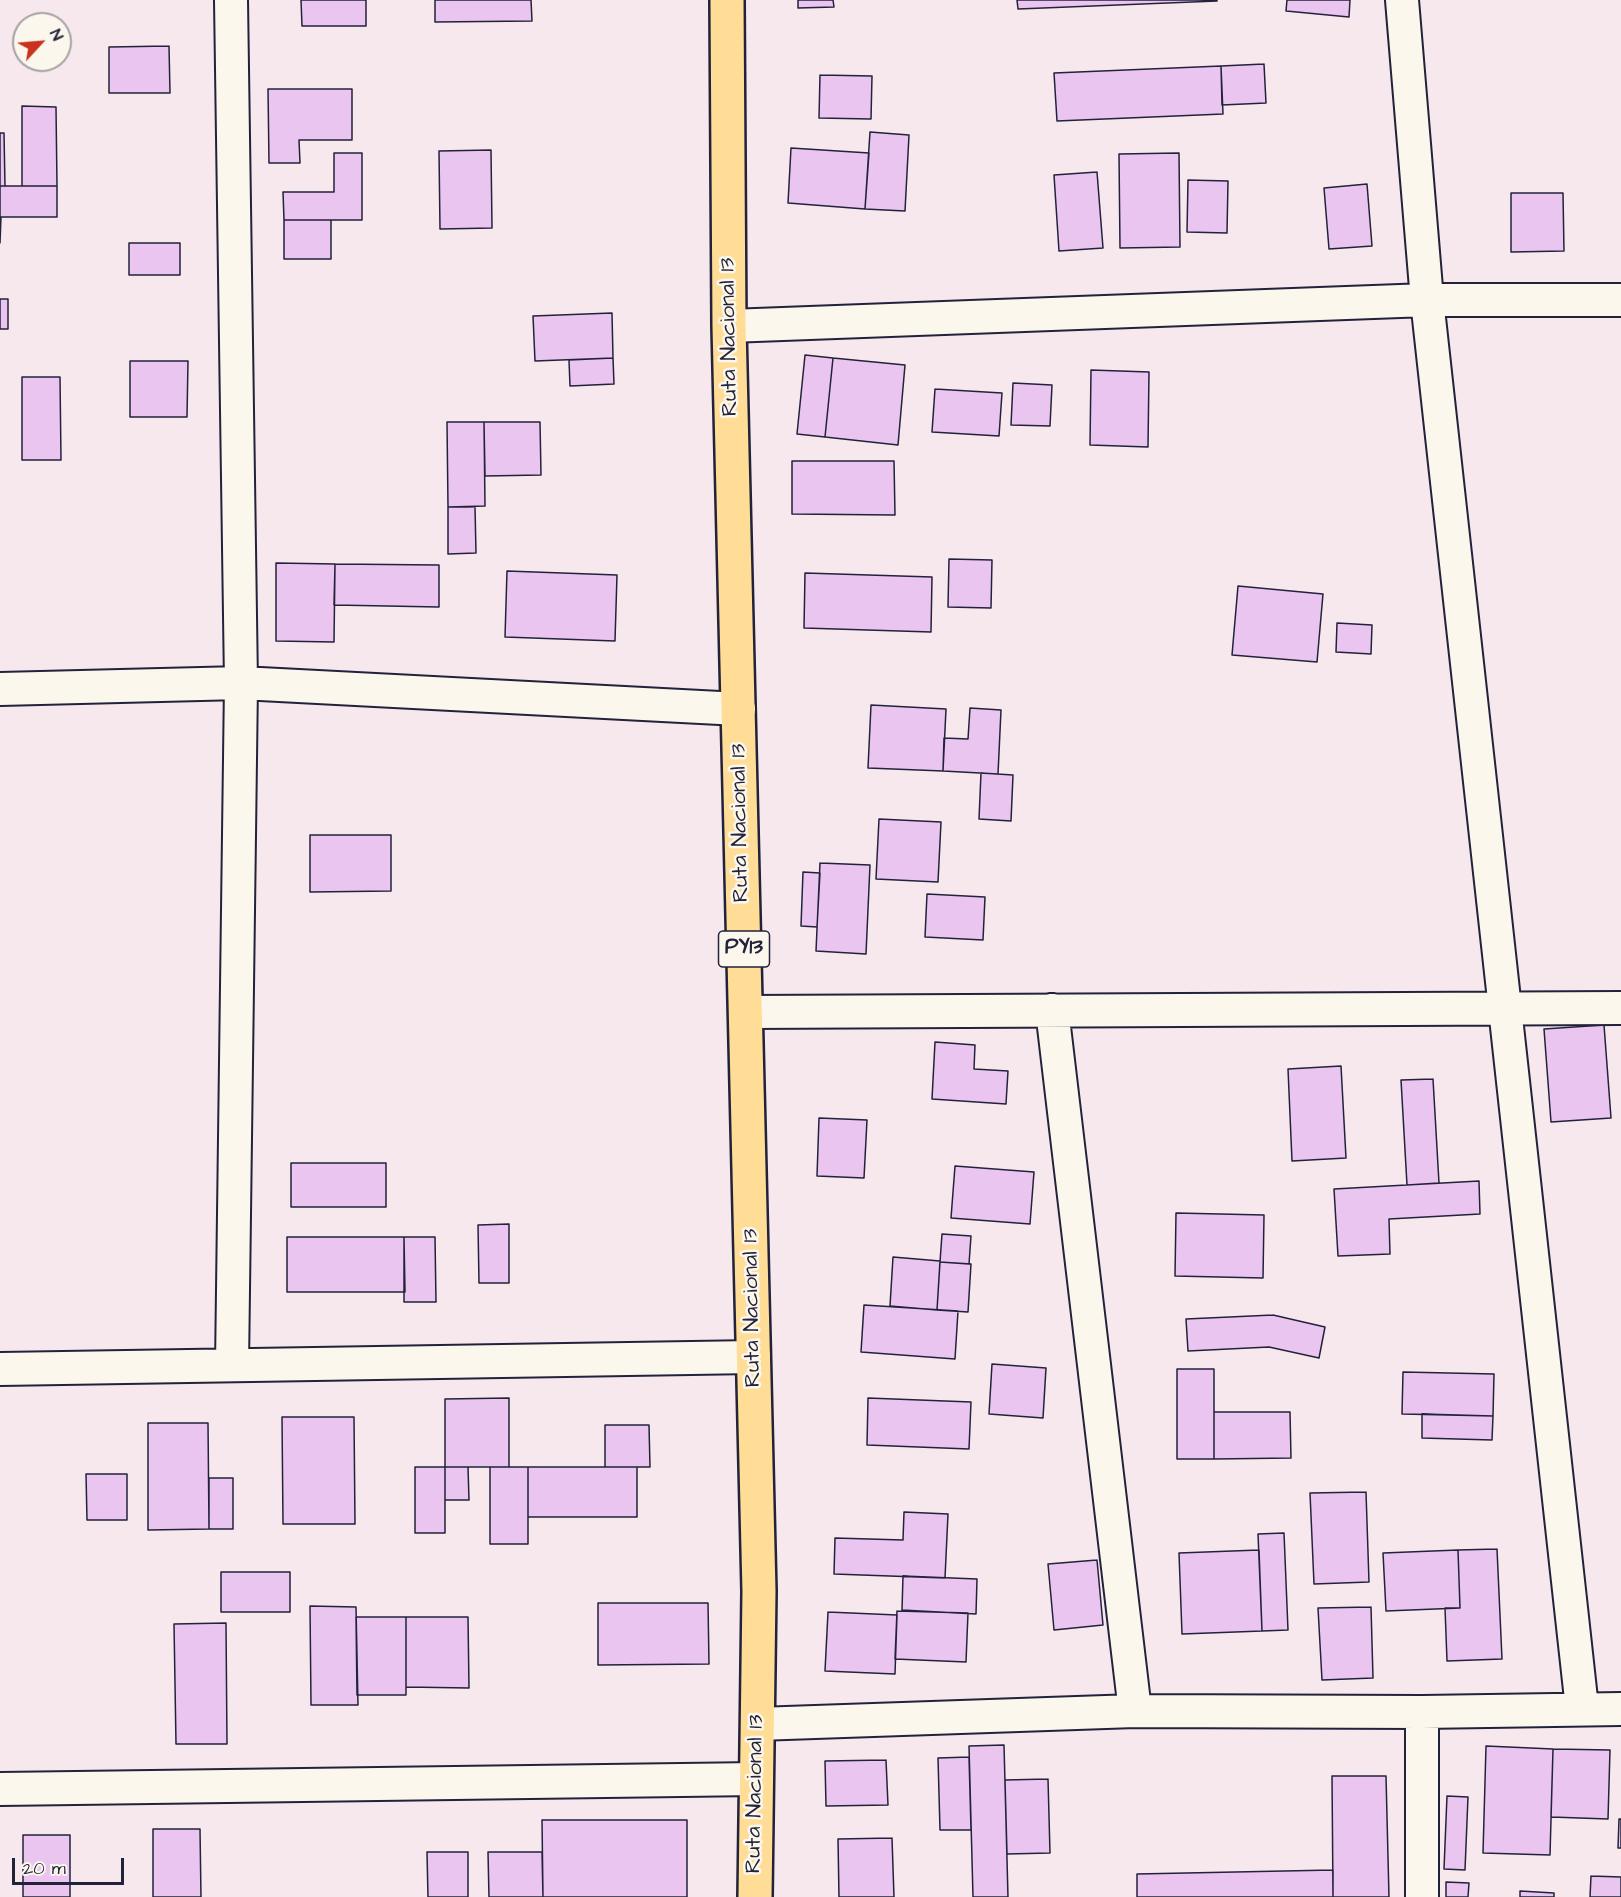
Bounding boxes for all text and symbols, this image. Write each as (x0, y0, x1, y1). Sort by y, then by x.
north arrow (12, 12, 72, 72)
text: N (44, 26, 68, 44)
street label: Ruta Nacional 13 (715, 257, 745, 417)
street label: Ruta Nacional 13 (726, 743, 756, 903)
road number: PY13 (718, 931, 770, 967)
street label: Ruta Nacional 13 (738, 1228, 768, 1388)
street label: Ruta Nacional 13 (741, 1714, 771, 1874)
scale bar (15, 1846, 128, 1884)
text: 20 m (23, 1856, 66, 1881)

